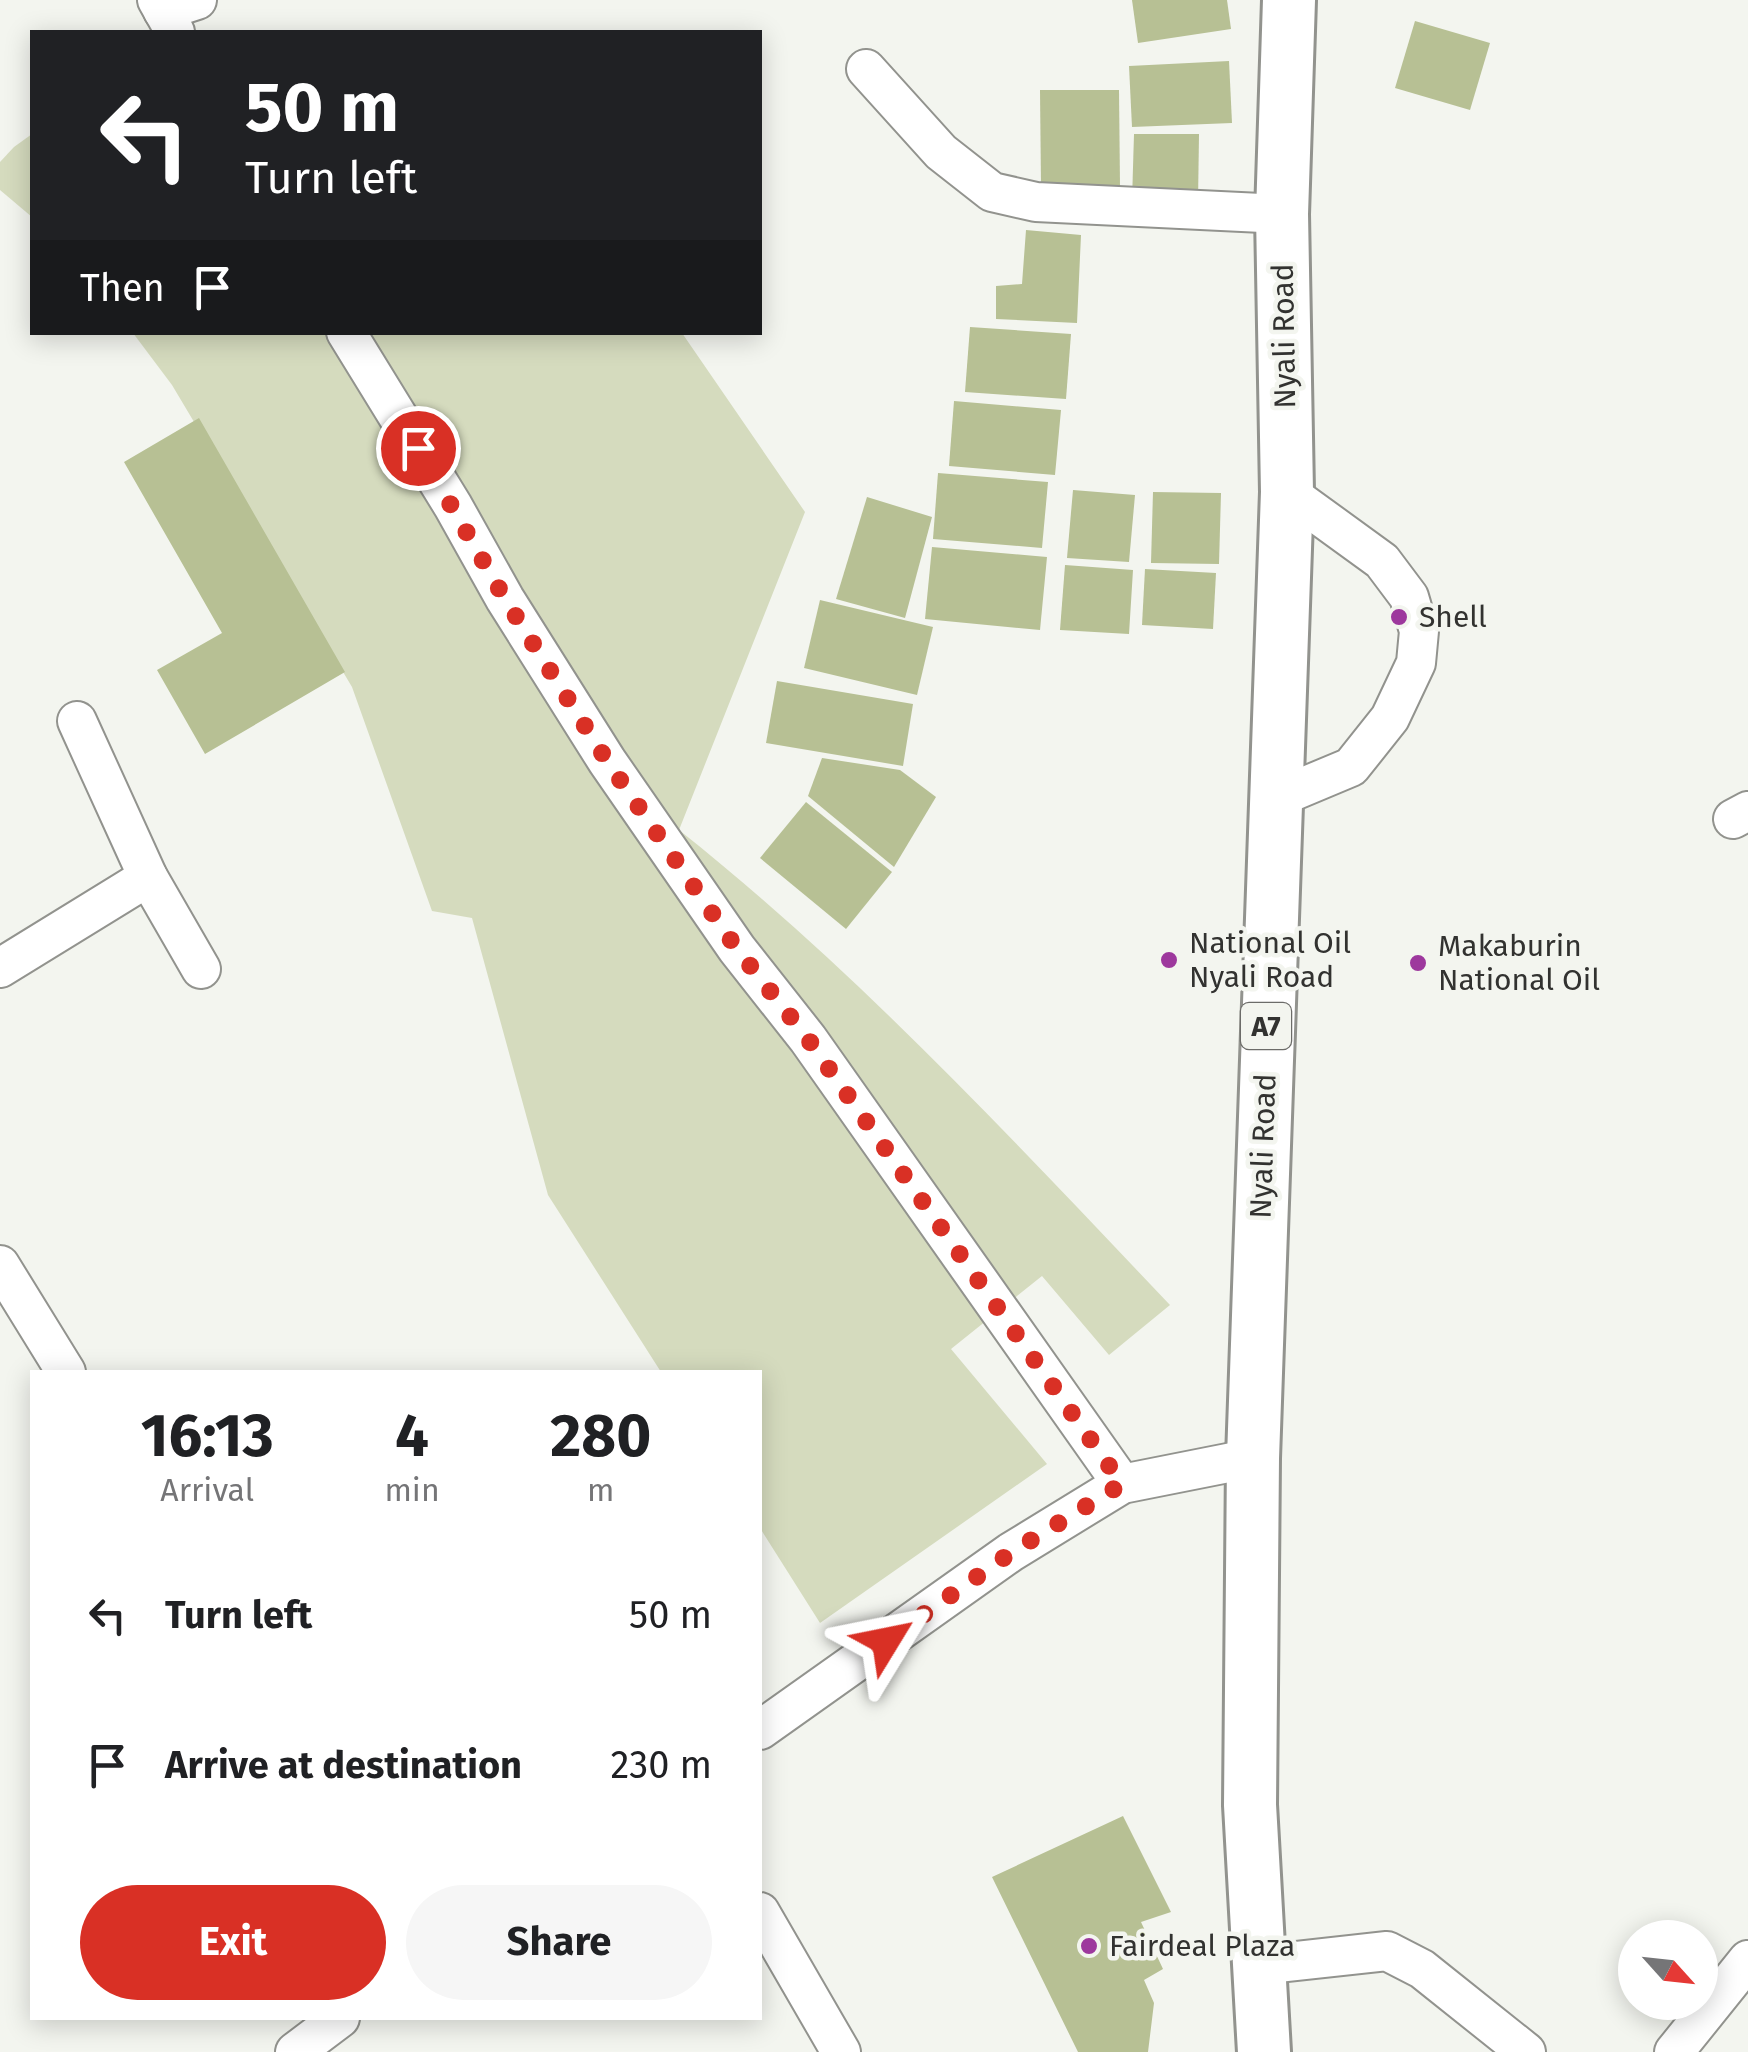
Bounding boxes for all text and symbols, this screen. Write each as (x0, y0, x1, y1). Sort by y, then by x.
text: 50 m (245, 66, 399, 150)
icon: left (80, 70, 210, 200)
text: Turn left (245, 151, 417, 205)
icon: arrive (185, 260, 240, 315)
street label: Nyali Road (1265, 263, 1303, 409)
text: Then (80, 265, 165, 311)
pin (376, 406, 461, 491)
icon: arrive (391, 421, 446, 476)
place label: Shell (1419, 599, 1487, 635)
marker: Shell (1388, 606, 1410, 628)
place label: National Oil Nyali Road (1189, 925, 1351, 995)
place label: Makaburin National Oil (1438, 928, 1600, 998)
marker: National Oil Nyali Road (1158, 949, 1180, 971)
marker: Makaburin National Oil (1407, 952, 1429, 974)
road number: A7 (1241, 1003, 1291, 1049)
street label: Nyali Road (1242, 1073, 1284, 1219)
text: 16:13 (141, 1400, 274, 1472)
text: 4 (395, 1400, 429, 1472)
text: 280 (550, 1400, 651, 1472)
text: Arrival (160, 1471, 254, 1509)
text: min (384, 1471, 440, 1509)
text: m (587, 1471, 615, 1509)
icon: left (80, 1588, 135, 1643)
position arrow (834, 1589, 938, 1693)
text: Turn left (165, 1592, 312, 1638)
text: 50 m (629, 1592, 712, 1638)
icon: arrive (80, 1738, 135, 1793)
text: Arrive at destination (165, 1742, 522, 1788)
text: 230 m (611, 1742, 712, 1788)
button: Exit (80, 1885, 386, 2000)
button: Share (406, 1885, 712, 2000)
north arrow (1618, 1920, 1718, 2020)
map controls (1618, 1920, 1718, 2020)
place label: Fairdeal Plaza (1109, 1928, 1295, 1964)
marker: Fairdeal Plaza (1078, 1935, 1100, 1957)

